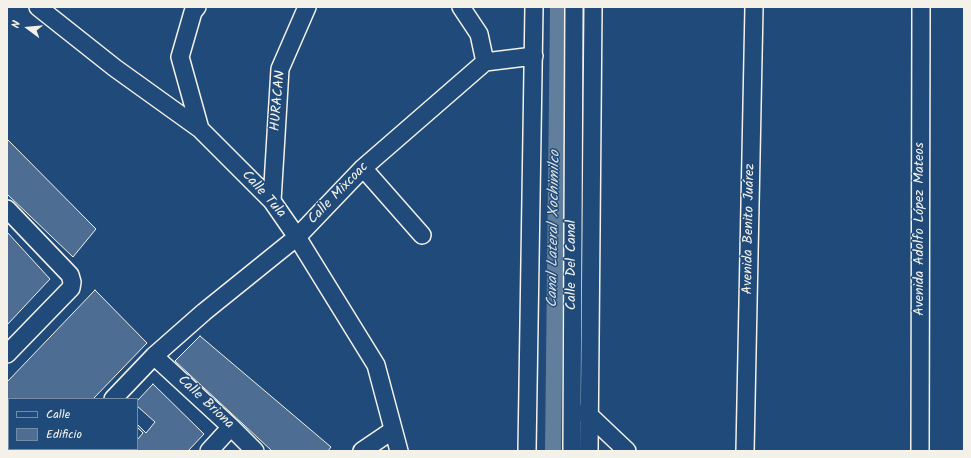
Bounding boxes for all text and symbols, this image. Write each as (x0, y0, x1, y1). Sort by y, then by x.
north arrow (8, 8, 48, 48)
text: N (7, 19, 26, 31)
street label: HURACAN (268, 70, 290, 132)
street label: Avenida Adolfo López Mateos (913, 142, 929, 316)
water label: Canal Lateral Xochimilco (545, 150, 565, 308)
street label: Calle Mixcoac (305, 160, 373, 228)
street label: Avenida Benito Juárez (740, 163, 760, 295)
street label: Calle Tula (237, 168, 289, 222)
street label: Calle Del Canal (565, 220, 581, 310)
street label: Calle Briona (173, 373, 237, 433)
legend (8, 398, 138, 450)
text: Calle (46, 405, 70, 424)
text: Edificio (46, 425, 82, 444)

